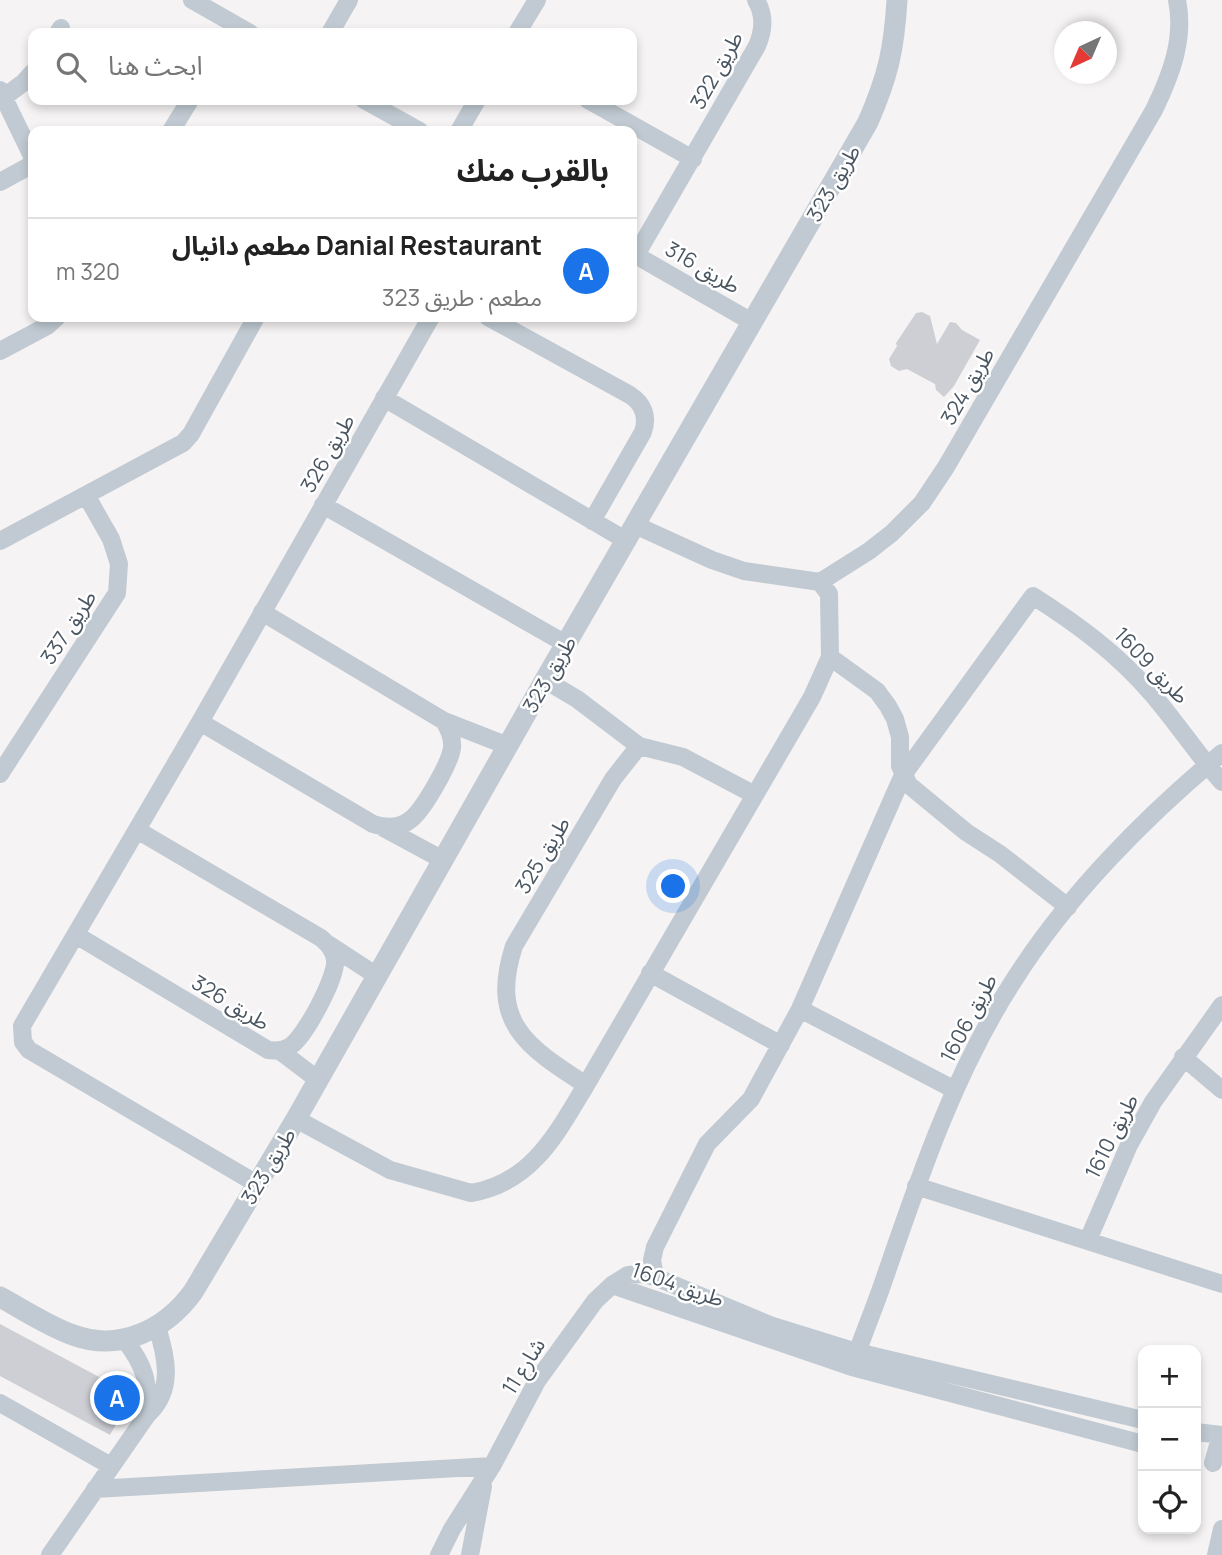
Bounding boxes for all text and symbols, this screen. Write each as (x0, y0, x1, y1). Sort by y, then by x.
north arrow (1054, 21, 1117, 84)
street label: طريق 322 (683, 26, 749, 114)
search box (28, 28, 637, 105)
text: ابحث هنا (108, 47, 203, 83)
icon: search (52, 48, 90, 86)
street label: طريق 323 (800, 139, 866, 227)
text: بالقرب منك (457, 149, 609, 190)
text: Danial Restaurant مطعم دانيال (172, 227, 542, 263)
street label: طريق 316 (660, 234, 746, 300)
text: 320 m (56, 255, 120, 287)
text: A (578, 255, 594, 287)
text: مطعم · طريق 323 (382, 281, 542, 313)
street label: طريق 324 (934, 342, 1000, 430)
street label: طريق 326 (293, 409, 361, 497)
street label: طريق 337 (34, 585, 102, 669)
street label: طريق 1609 (1108, 621, 1196, 709)
street label: طريق 323 (516, 630, 582, 718)
street label: طريق 325 (508, 811, 576, 899)
your location (656, 869, 690, 903)
street label: طريق 326 (187, 968, 275, 1036)
street label: طريق 1606 (933, 969, 1003, 1067)
street label: طريق 1610 (1078, 1089, 1144, 1183)
street label: طريق 323 (234, 1123, 302, 1209)
street label: طريق 1604 (628, 1255, 728, 1313)
street label: شارع 11 (495, 1332, 553, 1401)
map controls (1138, 1345, 1201, 1534)
button: + (1138, 1345, 1201, 1408)
pin: A (94, 1372, 140, 1424)
button: − (1138, 1408, 1201, 1471)
button: locate (1138, 1471, 1201, 1534)

